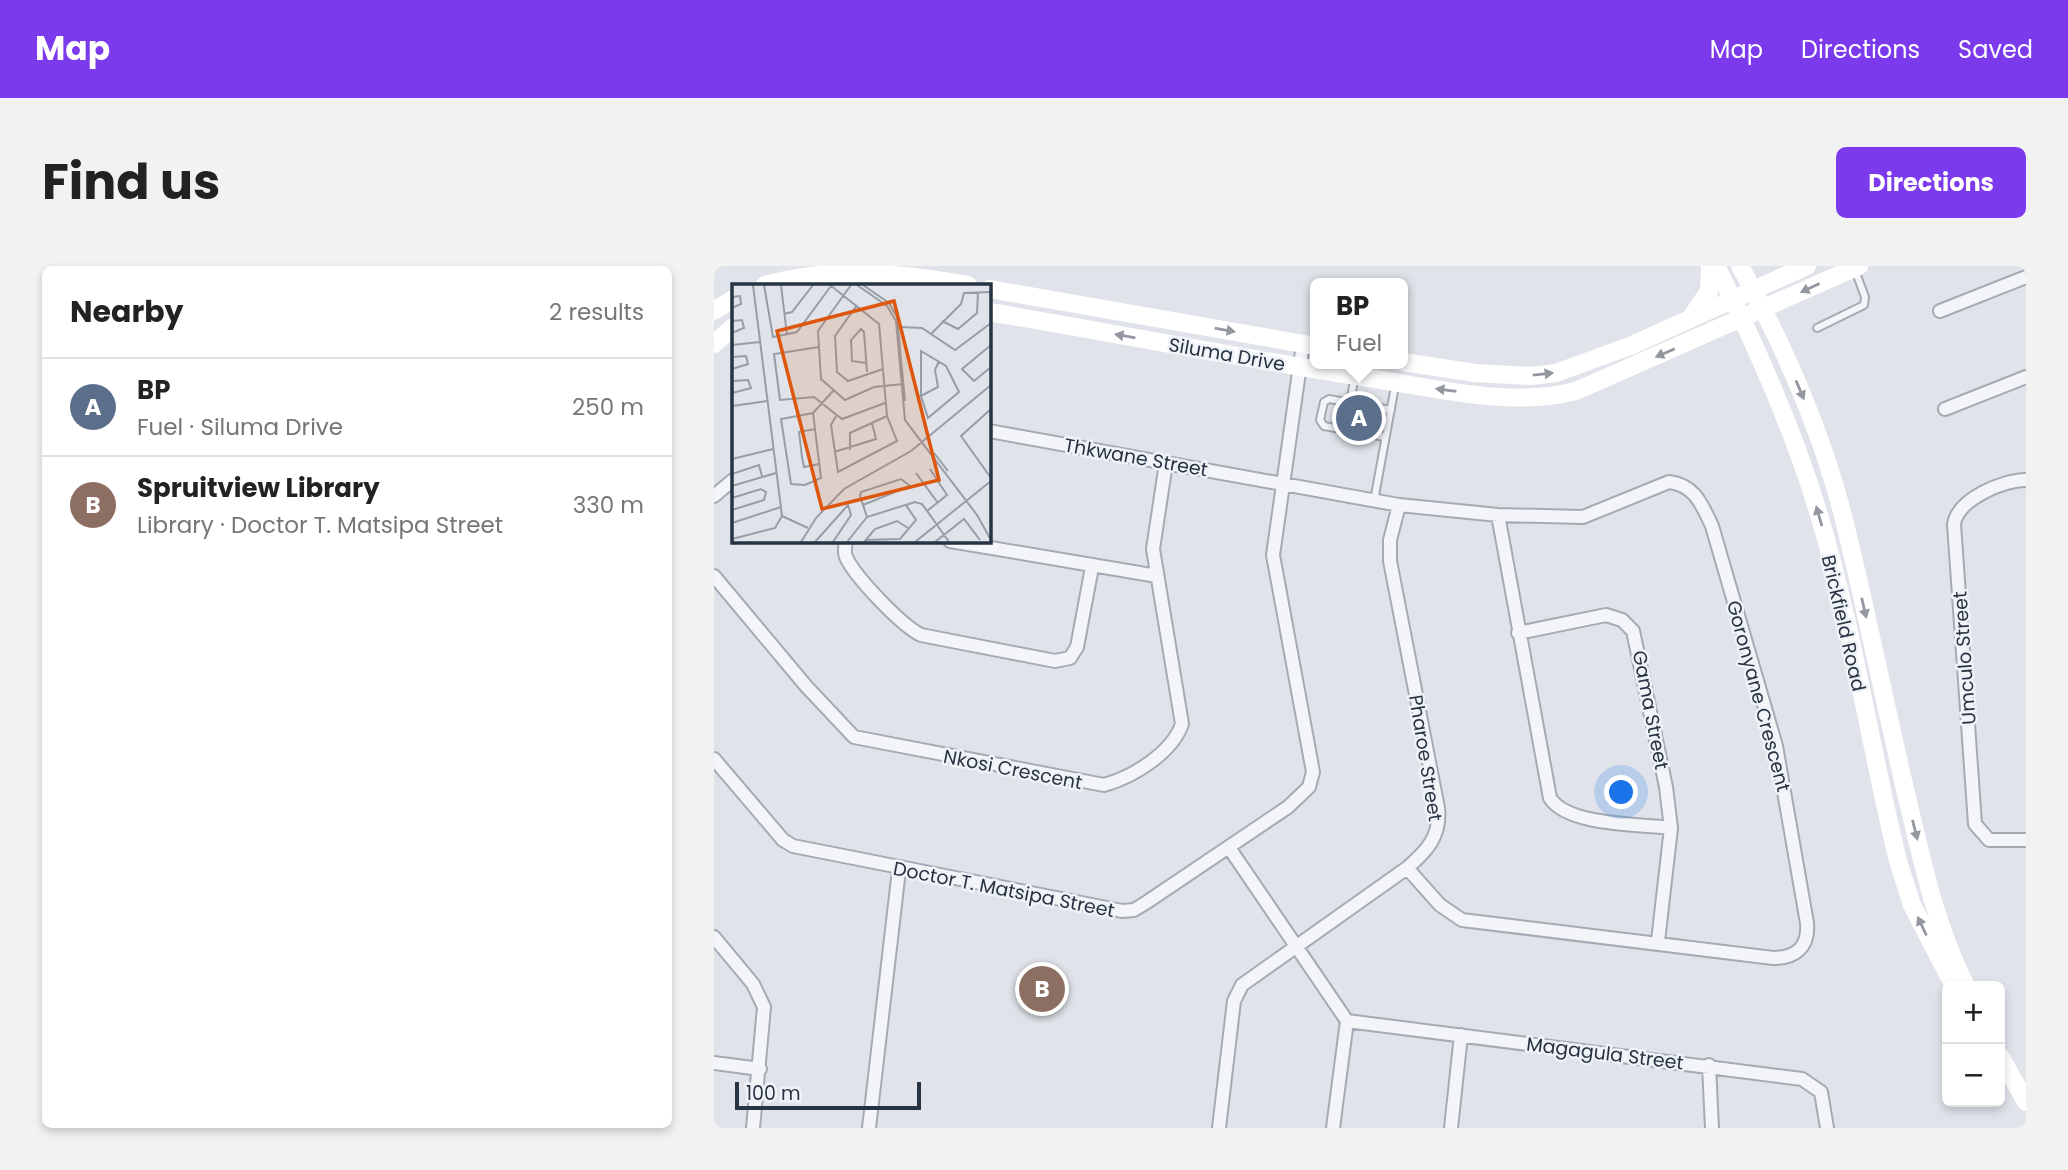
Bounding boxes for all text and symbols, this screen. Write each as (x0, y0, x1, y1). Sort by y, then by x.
text: Map (35, 25, 110, 72)
text: Map (1710, 33, 1763, 66)
text: Directions (1801, 33, 1920, 66)
text: Saved (1958, 33, 2033, 66)
button: Directions (1836, 147, 2026, 218)
text: Find us (42, 148, 220, 216)
popup (1310, 278, 1408, 369)
one-way arrow (1800, 283, 1820, 294)
inset map (732, 284, 990, 542)
text: BP (1336, 288, 1369, 324)
text: Nearby (70, 290, 184, 333)
text: 2 results (549, 296, 644, 328)
one-way arrow (1214, 325, 1236, 336)
text: Fuel (1336, 327, 1382, 359)
one-way arrow (1114, 330, 1136, 341)
street label: Siluma Drive (1167, 331, 1287, 378)
one-way arrow (1655, 347, 1675, 359)
one-way arrow (1533, 369, 1555, 380)
text: BP (137, 372, 170, 408)
one-way arrow (1795, 380, 1806, 401)
one-way arrow (1435, 385, 1457, 396)
text: A (85, 391, 101, 423)
text: 250 m (572, 391, 644, 423)
pin: A (1336, 392, 1382, 444)
text: Fuel · Siluma Drive (137, 411, 343, 443)
street label: Thkwane Street (1062, 432, 1210, 483)
text: Spruitview Library (137, 470, 380, 506)
text: B (85, 489, 101, 521)
text: 330 m (573, 489, 644, 521)
one-way arrow (1813, 505, 1823, 526)
text: Library · Doctor T. Matsipa Street (137, 509, 503, 541)
street label: Brickfield Road (1815, 552, 1872, 694)
street label: Umculo Street (1946, 590, 1983, 726)
one-way arrow (1859, 597, 1870, 619)
street label: Goronyane Crescent (1720, 598, 1797, 795)
street label: Gama Street (1626, 648, 1675, 772)
street label: Pharoe Street (1402, 693, 1449, 823)
street label: Nkosi Crescent (941, 743, 1085, 796)
your location (1604, 775, 1638, 809)
one-way arrow (1910, 819, 1921, 841)
street label: Doctor T. Matsipa Street (891, 855, 1117, 924)
one-way arrow (1916, 916, 1928, 936)
pin: B (1019, 963, 1065, 1015)
map controls (1942, 981, 2005, 1107)
button: + (1942, 981, 2005, 1044)
street label: Magagula Street (1525, 1030, 1685, 1077)
button: − (1942, 1044, 2005, 1107)
scale bar (735, 1079, 920, 1111)
text: 100 m (746, 1080, 801, 1107)

